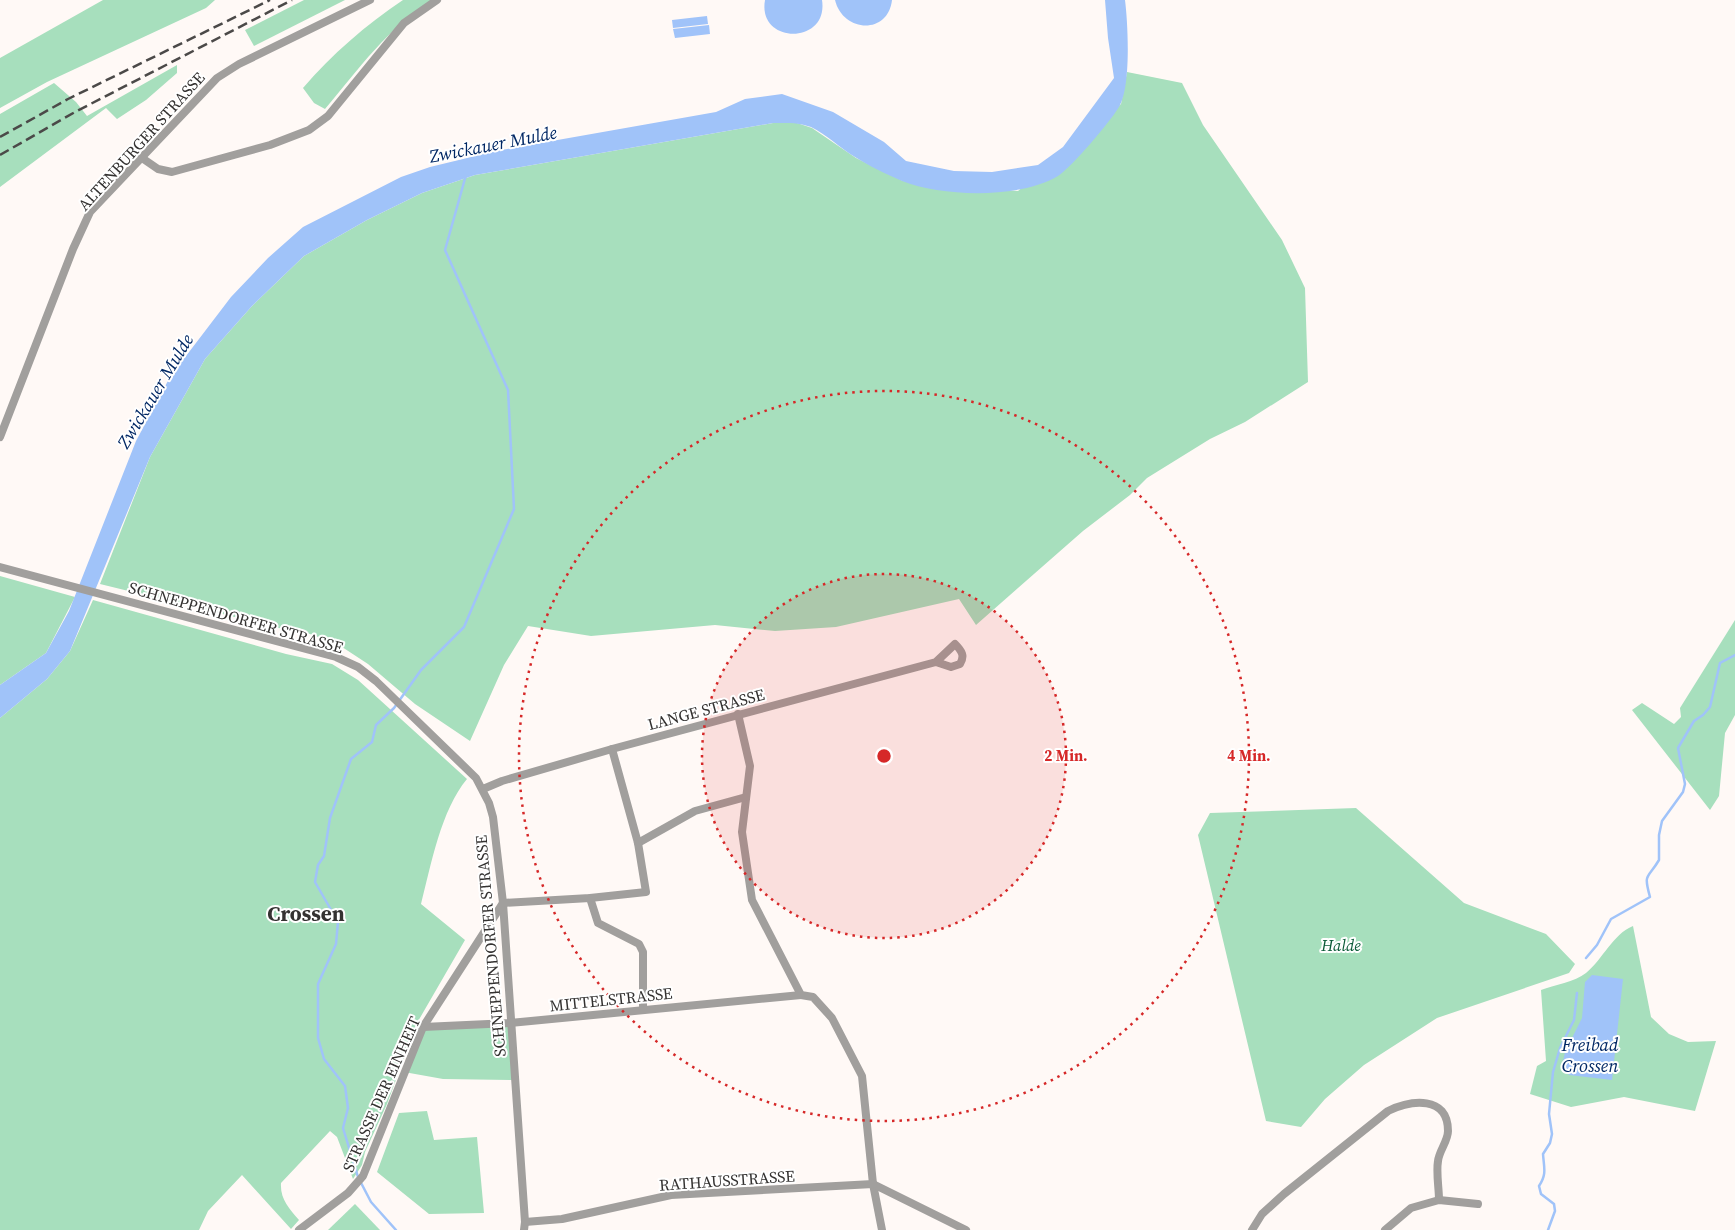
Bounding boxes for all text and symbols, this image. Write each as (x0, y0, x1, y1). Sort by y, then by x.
street label: ALTENBURGER STRASSE (73, 67, 210, 215)
water label: Zwickauer Mulde (426, 119, 560, 169)
water label: Zwickauer Mulde (110, 328, 199, 454)
street label: SCHNEPPENDORFER STRASSE (126, 576, 346, 658)
street label: LANGE STRASSE (645, 683, 767, 735)
text: 2 Min. (1044, 745, 1088, 766)
text: 4 Min. (1227, 745, 1271, 766)
centre of rings (875, 747, 893, 765)
street label: SCHNEPPENDORFER STRASSE (469, 834, 511, 1058)
district label: Crossen (267, 899, 345, 928)
park label: Halde (1320, 934, 1361, 956)
street label: MITTELSTRASSE (549, 982, 674, 1016)
street label: STRASSE DER EINHEIT (337, 1012, 425, 1175)
water label: Freibad Crossen (1561, 1032, 1619, 1078)
street label: RATHAUSSTRASSE (658, 1164, 796, 1196)

